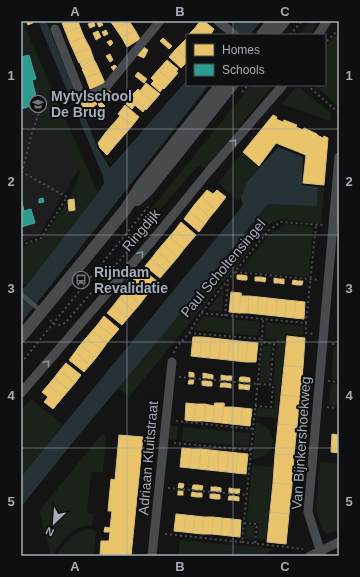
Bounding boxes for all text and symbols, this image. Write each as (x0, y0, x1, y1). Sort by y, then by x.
text: A (70, 4, 80, 19)
text: B (175, 4, 185, 19)
text: C (280, 4, 290, 19)
legend (186, 34, 326, 86)
text: Homes (222, 43, 260, 57)
text: Schools (222, 63, 265, 77)
text: 1 (7, 68, 15, 83)
text: 1 (345, 68, 353, 83)
place label: Mytylschool De Brug (51, 88, 132, 120)
school or university icon: Mytylschool De Brug (28, 94, 48, 114)
one-way arrow (230, 139, 237, 146)
text: 2 (7, 174, 15, 189)
text: 2 (345, 174, 353, 189)
street label: Ringdijk (119, 205, 164, 254)
street label: Paul Scholtensingel (177, 216, 269, 320)
one-way arrow (136, 252, 143, 259)
place label: Rijndam Revalidatie (94, 264, 168, 296)
bus stop icon: Rijndam Revalidatie (71, 270, 91, 290)
text: 3 (7, 281, 15, 296)
text: 3 (345, 281, 353, 296)
one-way arrow (42, 361, 49, 368)
street label: Van Bijnkershoekweg (288, 376, 314, 510)
text: 4 (7, 388, 15, 403)
text: 4 (345, 388, 353, 403)
street label: Adriaan Kluitstraat (135, 400, 161, 516)
text: 5 (7, 494, 15, 509)
text: 5 (345, 494, 353, 509)
north arrow (34, 503, 74, 543)
text: N (44, 525, 56, 539)
text: A (70, 559, 80, 574)
text: B (175, 559, 185, 574)
text: C (280, 559, 290, 574)

